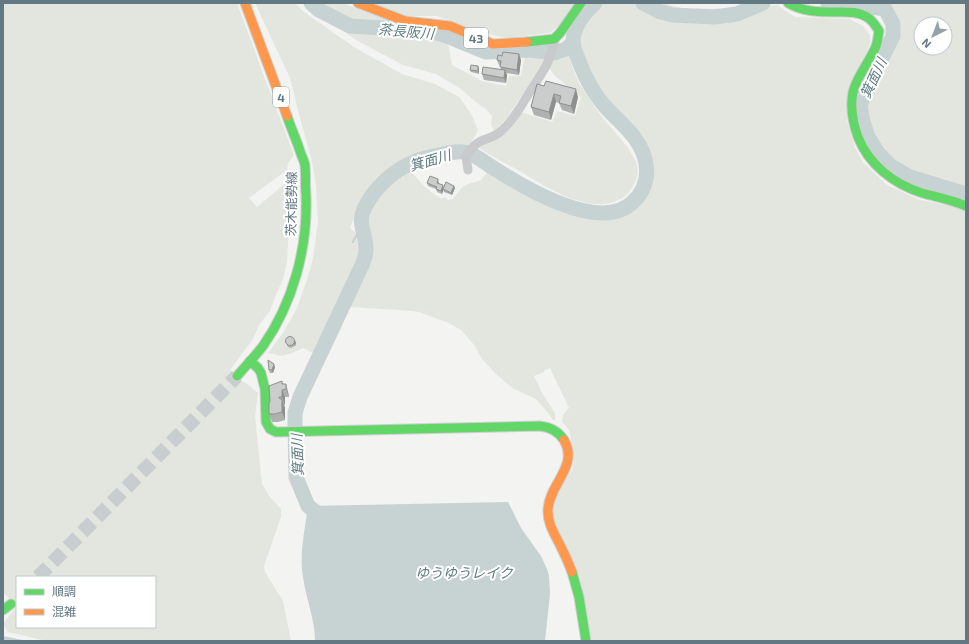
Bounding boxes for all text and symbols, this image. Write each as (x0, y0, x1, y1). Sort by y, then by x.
north arrow (913, 16, 953, 56)
water label: 茶長阪川 (377, 20, 437, 42)
road number: 43 (464, 28, 488, 48)
text: N (919, 36, 933, 51)
water label: 箕面川 (856, 54, 890, 101)
road number: 4 (273, 87, 289, 107)
water label: 箕面川 (407, 145, 454, 174)
street label: 茨木能勢線 (282, 171, 300, 237)
water label: 箕面川 (288, 432, 306, 476)
water label: ゆうゆうレイク (415, 564, 514, 581)
legend (16, 576, 156, 628)
text: 順調 (52, 584, 76, 598)
text: 混雑 (52, 604, 76, 618)

